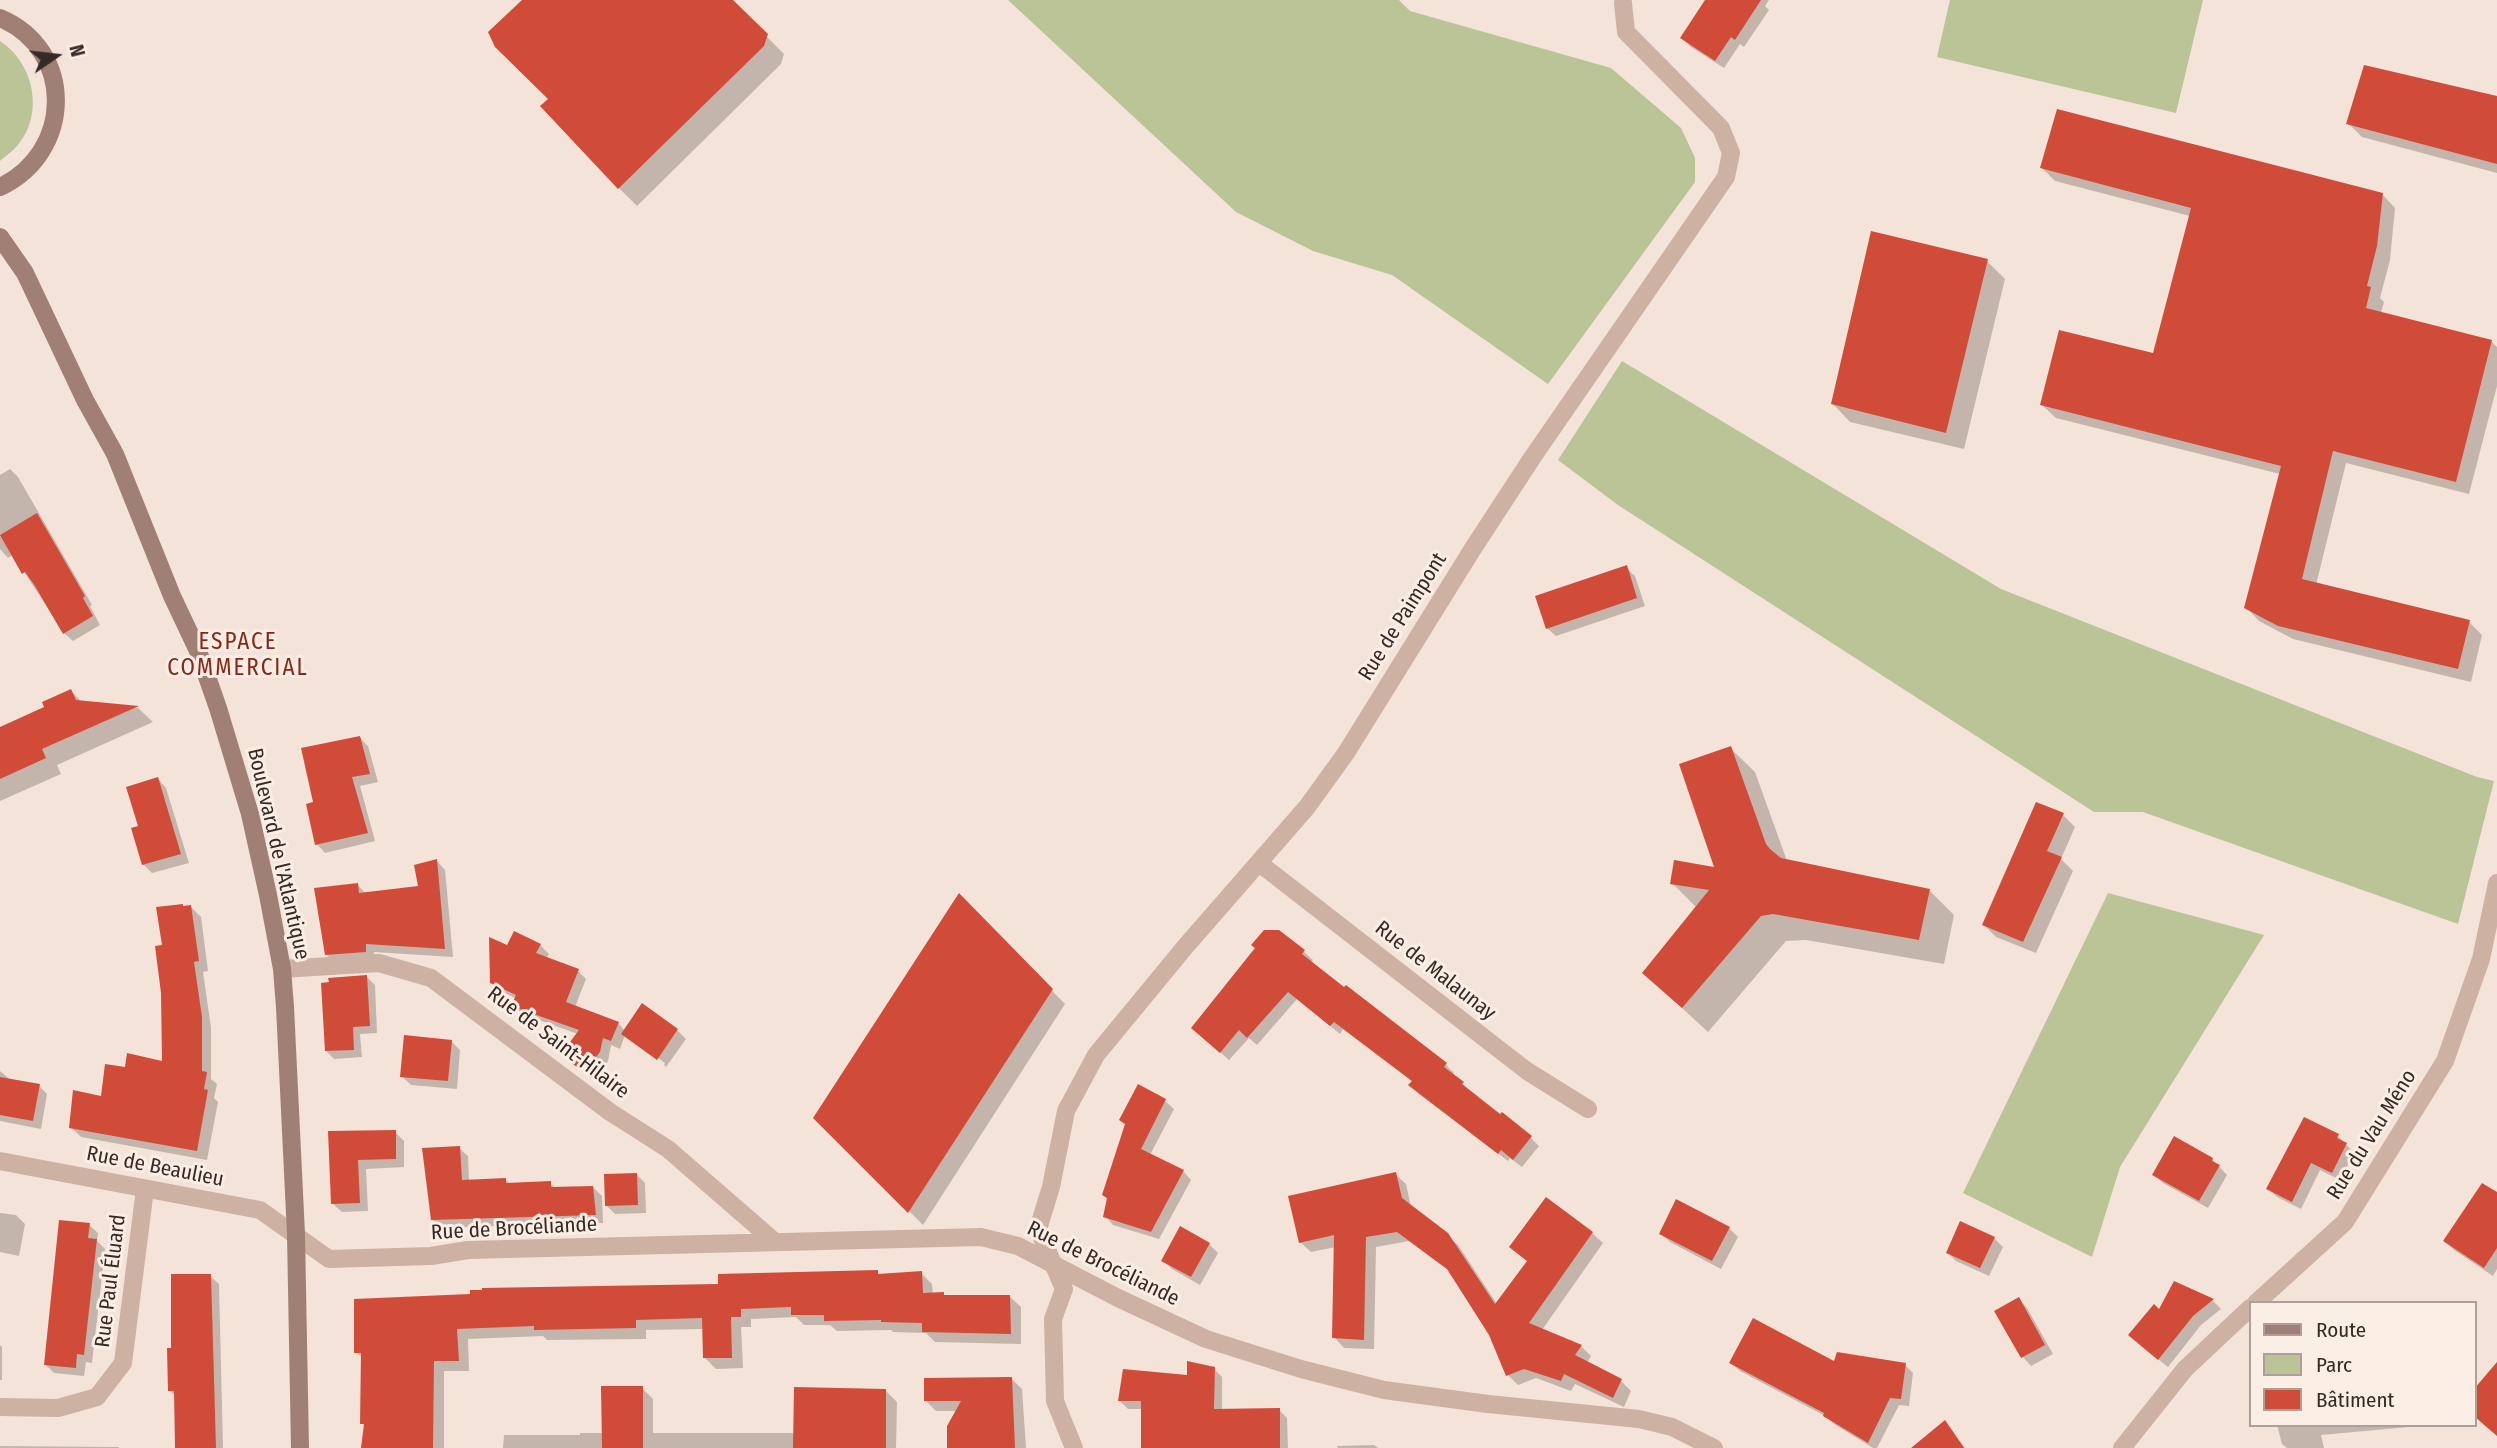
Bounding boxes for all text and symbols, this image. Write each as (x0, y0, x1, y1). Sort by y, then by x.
north arrow (21, 21, 91, 91)
text: N (64, 42, 89, 59)
street label: Rue de Paimpont (1354, 548, 1452, 686)
district label: ESPACE COMMERCIAL (169, 629, 307, 683)
street label: Boulevard de l'Atlantique (241, 746, 315, 962)
street label: Rue de Malaunay (1370, 916, 1500, 1026)
street label: Rue de Saint-Hilaire (482, 981, 634, 1105)
street label: Rue du Vau Méno (2322, 1065, 2422, 1205)
street label: Rue de Beaulieu (84, 1141, 226, 1193)
street label: Rue de Brocéliande (430, 1212, 598, 1246)
street label: Rue Paul Éluard (90, 1213, 132, 1349)
street label: Rue de Brocéliande (1023, 1216, 1183, 1312)
legend (2248, 1301, 2476, 1427)
text: Route (2316, 1317, 2366, 1343)
text: Parc (2316, 1352, 2352, 1378)
text: Bâtiment (2316, 1387, 2394, 1413)

